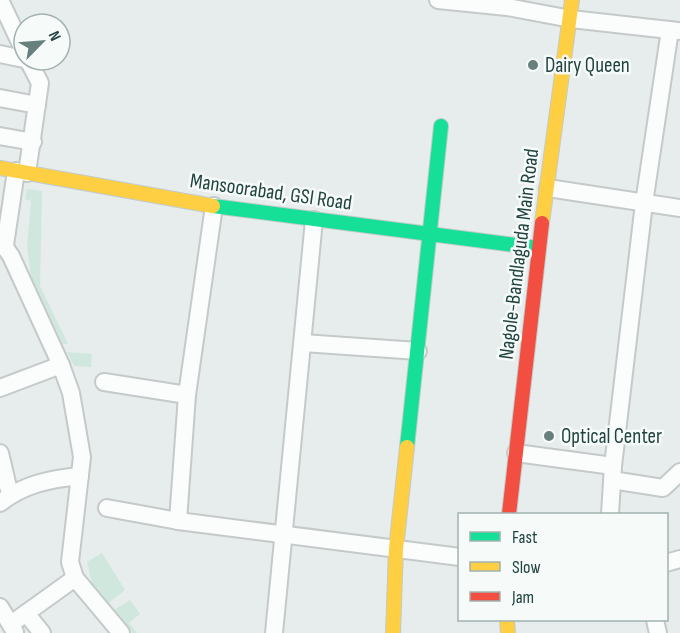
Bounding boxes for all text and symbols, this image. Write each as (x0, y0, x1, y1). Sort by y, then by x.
north arrow (12, 12, 72, 72)
text: N (44, 28, 65, 44)
place label: Dairy Queen (545, 53, 630, 78)
marker: Dairy Queen (526, 58, 540, 72)
street label: Nagole-Bandlaguda Main Road (494, 147, 544, 361)
street label: Mansoorabad, GSI Road (188, 168, 354, 216)
place label: Optical Center (561, 424, 662, 449)
marker: Optical Center (542, 429, 556, 443)
legend (458, 513, 668, 621)
text: Fast (512, 527, 538, 548)
text: Slow (512, 557, 541, 578)
text: Jam (511, 587, 534, 608)

